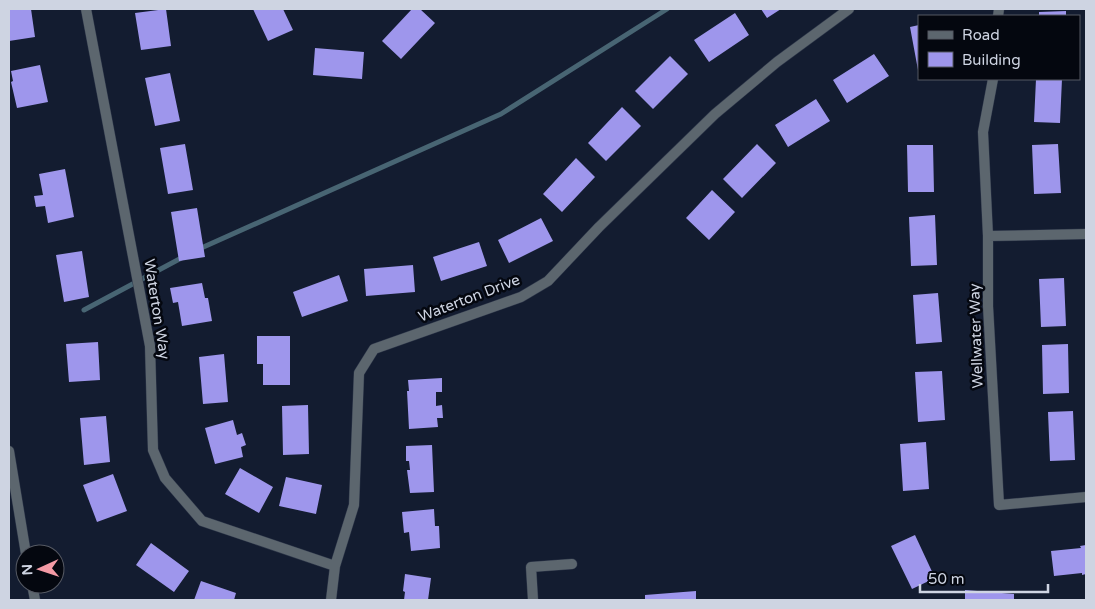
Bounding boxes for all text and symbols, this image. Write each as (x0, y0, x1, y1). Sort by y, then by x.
legend (918, 15, 1080, 80)
text: Road (962, 26, 1000, 44)
text: Building (962, 51, 1021, 69)
street label: Waterton Way (140, 258, 174, 360)
street label: Waterton Drive (416, 270, 522, 326)
street label: Wellwater Way (965, 283, 987, 389)
north arrow (15, 544, 65, 594)
scale bar (920, 562, 1048, 594)
text: N (19, 564, 36, 576)
text: 50 m (928, 570, 965, 588)

